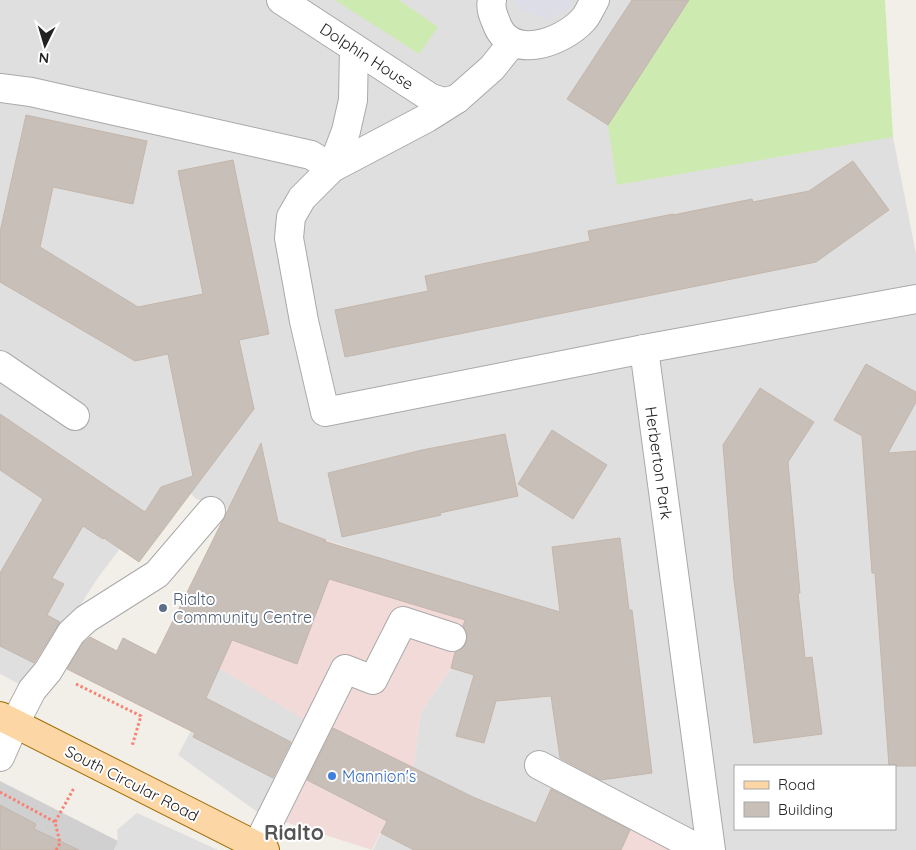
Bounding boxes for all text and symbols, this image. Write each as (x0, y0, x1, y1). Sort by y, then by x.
street label: Dolphin House (316, 18, 418, 94)
north arrow (20, 20, 70, 70)
text: N (38, 49, 50, 67)
street label: Herberton Park (641, 405, 677, 521)
place label: Rialto Community Centre (173, 589, 312, 627)
marker: Rialto Community Centre (157, 602, 169, 614)
street label: South Circular Road (62, 741, 202, 825)
legend (734, 765, 896, 830)
place label: Mannion's (342, 766, 416, 786)
marker: Mannion's (326, 770, 338, 782)
text: Road (778, 775, 815, 794)
text: Building (778, 800, 833, 819)
district label: Rialto (264, 819, 324, 845)

